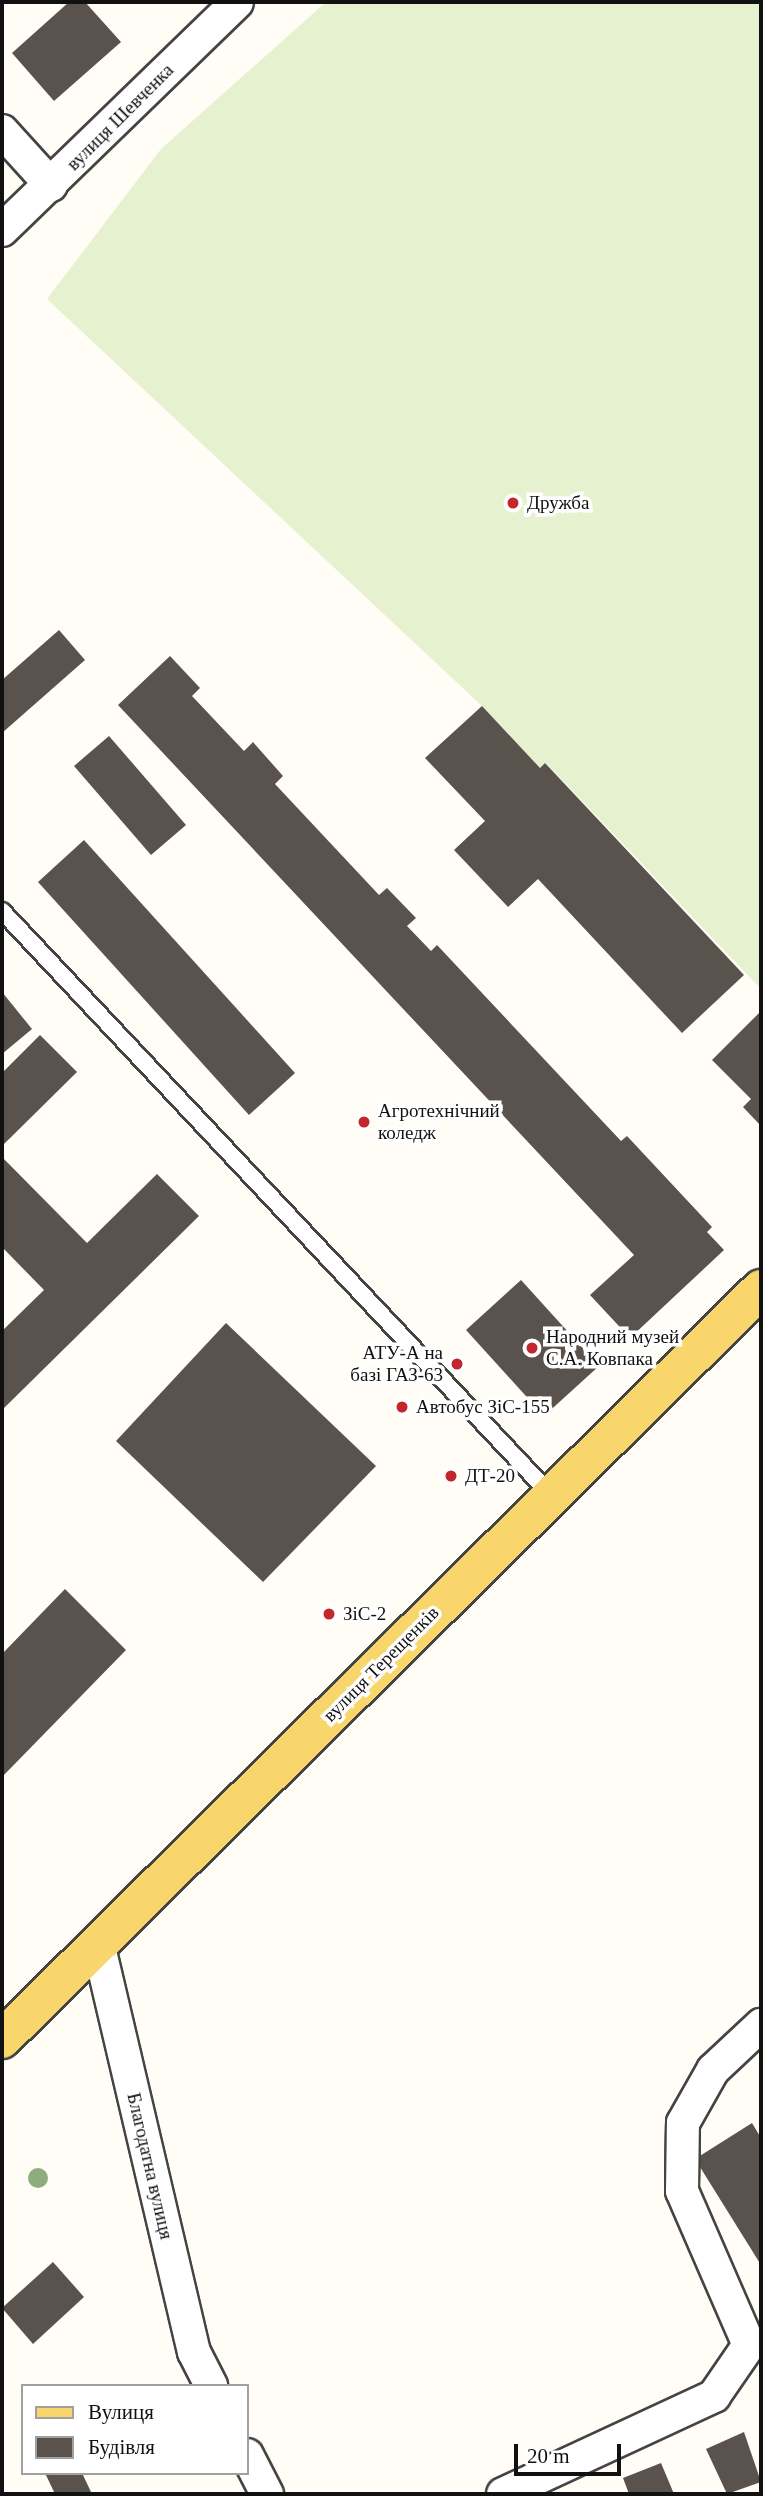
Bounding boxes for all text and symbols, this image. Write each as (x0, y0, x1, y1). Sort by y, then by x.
street label: вулиця Шевченка (62, 59, 178, 175)
place label: Дружба (527, 492, 589, 514)
marker: Дружба (505, 495, 521, 511)
place label: Агротехнічний коледж (378, 1100, 500, 1144)
marker: Агротехнічний коледж (356, 1114, 372, 1130)
place label: Народний музей С.А. Ковпака (546, 1326, 679, 1370)
marker: Народний музей С.А. Ковпака (524, 1340, 540, 1356)
place label: АТУ-А на базі ГАЗ-63 (350, 1342, 443, 1386)
marker: АТУ-А на базі ГАЗ-63 (449, 1356, 465, 1372)
place label: Автобус ЗіС-155 (416, 1396, 550, 1418)
marker: Автобус ЗіС-155 (394, 1399, 410, 1415)
place label: ДТ-20 (465, 1465, 515, 1487)
marker: ДТ-20 (443, 1468, 459, 1484)
street label: вулиця Терещенків (318, 1601, 444, 1727)
place label: ЗіС-2 (343, 1603, 386, 1625)
marker: ЗіС-2 (321, 1606, 337, 1622)
street label: Благодатна вулиця (122, 2091, 178, 2241)
legend (21, 2384, 248, 2475)
text: Вулиця (88, 2400, 154, 2424)
scale bar (518, 2430, 625, 2474)
text: Будівля (88, 2435, 155, 2459)
text: 20 m (527, 2444, 570, 2468)

